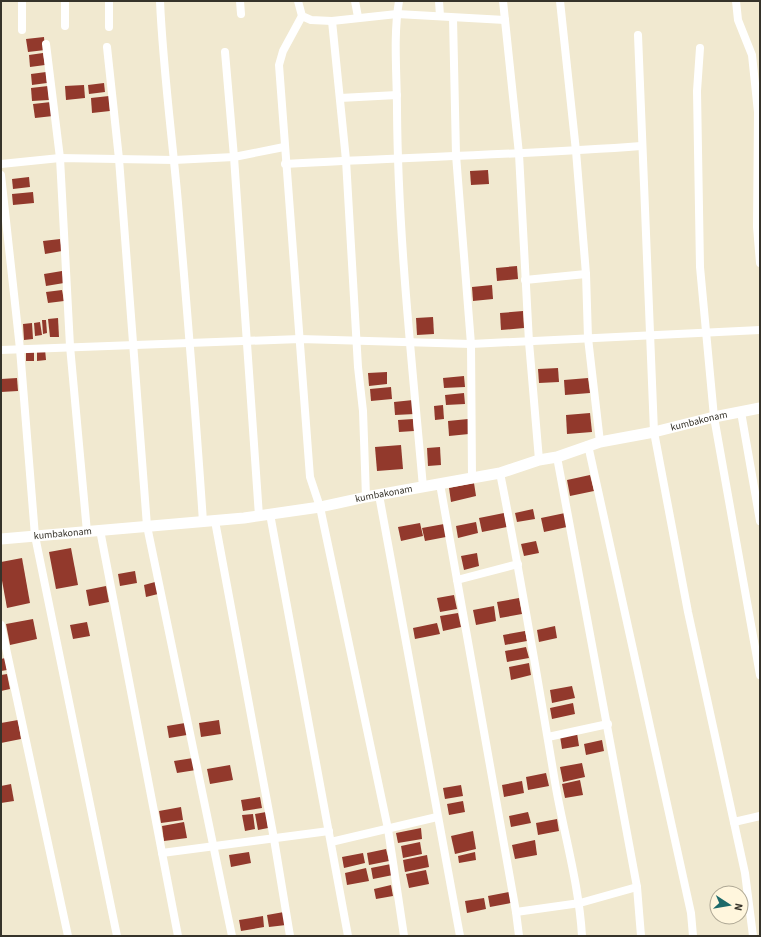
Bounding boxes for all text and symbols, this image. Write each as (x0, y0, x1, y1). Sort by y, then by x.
street label: kumbakonam (669, 408, 729, 435)
street label: kumbakonam (354, 482, 414, 506)
street label: kumbakonam (33, 524, 92, 543)
north arrow (709, 885, 749, 925)
text: N (730, 902, 746, 912)

